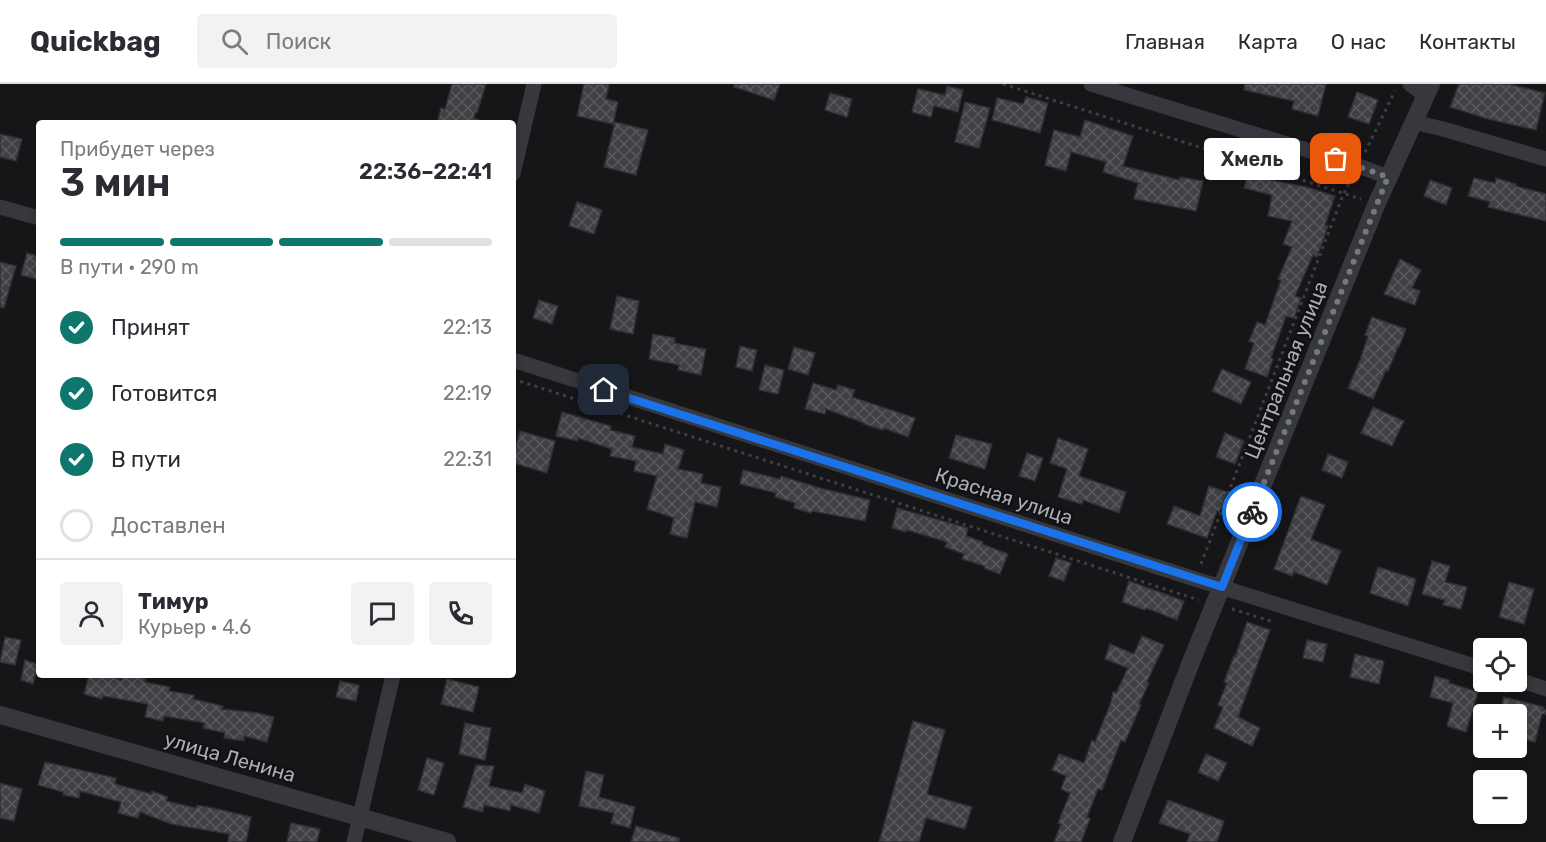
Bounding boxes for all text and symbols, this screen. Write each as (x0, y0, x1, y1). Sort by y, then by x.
search box (197, 14, 617, 68)
text: Quickbag (30, 25, 161, 58)
icon: search (218, 25, 251, 58)
text: Поиск (266, 28, 331, 55)
text: Главная (1125, 29, 1205, 54)
text: Карта (1238, 29, 1298, 54)
text: О нас (1331, 29, 1386, 54)
text: Контакты (1419, 29, 1516, 54)
pin (1310, 133, 1361, 184)
text: Прибудет через (60, 137, 215, 161)
callout: Хмель (1204, 138, 1300, 180)
icon: bag (1319, 142, 1352, 175)
text: Хмель (1221, 147, 1283, 171)
text: 22:36–22:41 (359, 158, 492, 185)
text: 3 мин (60, 160, 171, 206)
text: В пути · 290 m (60, 255, 199, 279)
street label: Центральная улица (1239, 278, 1333, 462)
icon: check (60, 311, 93, 344)
text: Принят (111, 314, 190, 341)
text: 22:13 (443, 315, 492, 339)
pin (578, 364, 629, 415)
icon: home (587, 373, 620, 406)
icon: check (60, 377, 93, 410)
text: Готовится (111, 380, 217, 407)
text: 22:19 (443, 381, 492, 405)
icon: check (60, 443, 93, 476)
text: В пути (111, 446, 181, 473)
text: 22:31 (443, 447, 492, 471)
street label: Красная улица (932, 462, 1076, 530)
courier (1222, 482, 1282, 542)
icon: bike (1236, 496, 1269, 529)
text: Доставлен (111, 512, 226, 539)
button: person (60, 582, 123, 645)
button: chat (351, 582, 414, 645)
button: phone (429, 582, 492, 645)
text: Тимур (138, 588, 209, 615)
text: Курьер · 4.6 (138, 615, 251, 639)
map controls (1473, 638, 1527, 824)
button: locate (1473, 638, 1527, 692)
button: + (1473, 704, 1527, 758)
street label: улица Ленина (162, 727, 298, 787)
button: − (1473, 770, 1527, 824)

